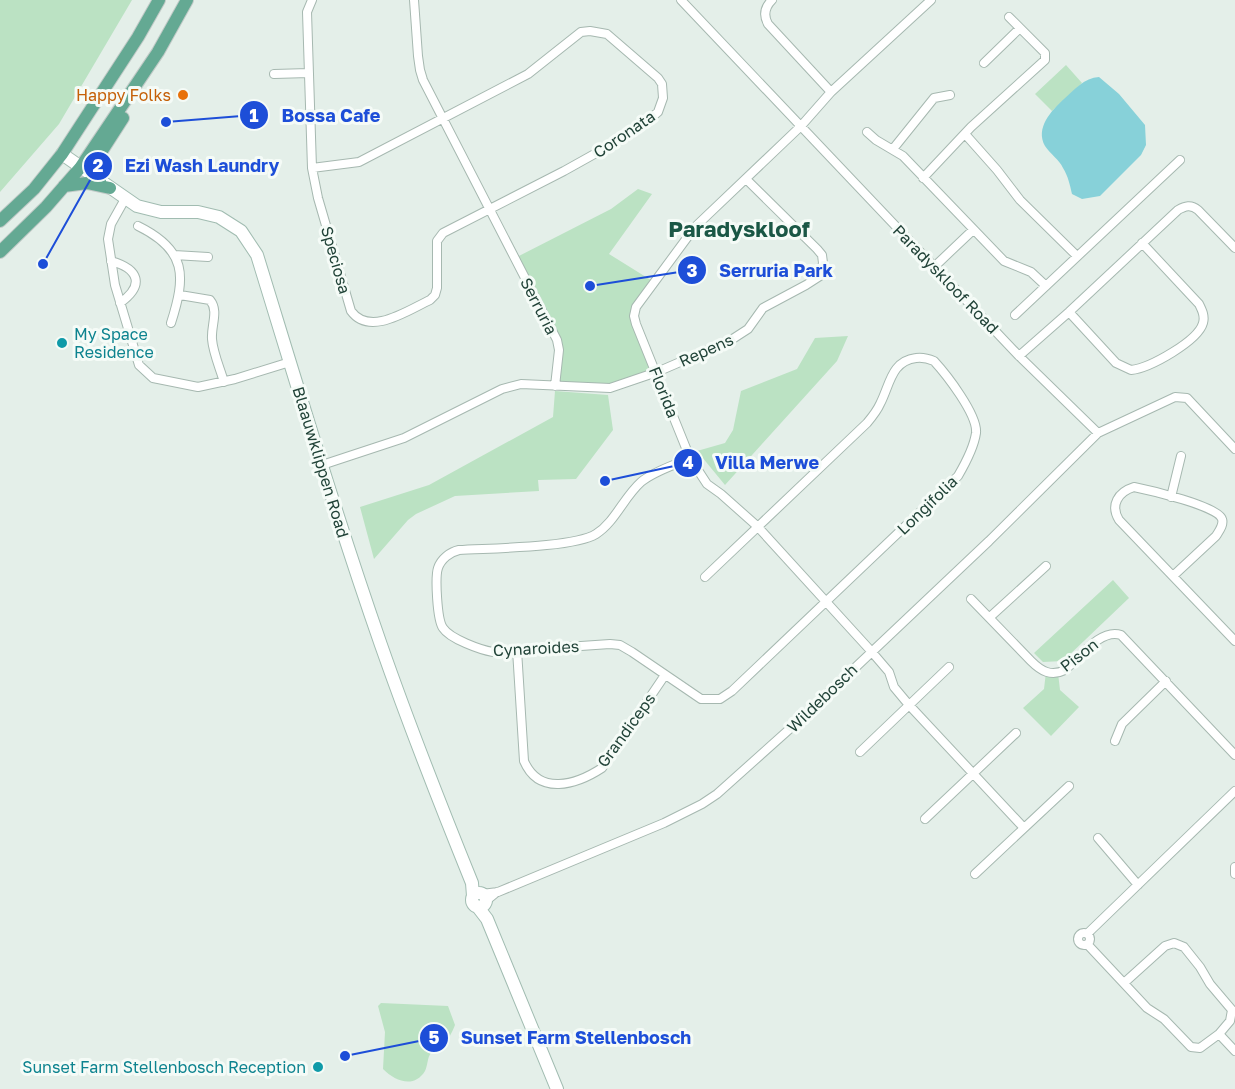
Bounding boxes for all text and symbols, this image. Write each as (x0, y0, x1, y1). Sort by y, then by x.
place label: Happy Folks (76, 85, 171, 105)
marker: Happy Folks (176, 88, 190, 102)
callout: Bossa Cafe (239, 97, 392, 133)
text: 1 (249, 104, 259, 126)
text: Bossa Cafe (282, 104, 381, 126)
street label: Coronata (589, 106, 659, 162)
callout: Ezi Wash Laundry (83, 148, 291, 184)
text: 2 (93, 154, 104, 176)
text: Ezi Wash Laundry (125, 154, 280, 176)
district label: Paradyskloof (668, 215, 810, 242)
street label: Paradyskloof Road (889, 220, 1003, 338)
street label: Speciosa (317, 224, 355, 296)
callout: Serruria Park (677, 252, 845, 288)
text: 3 (687, 259, 698, 281)
text: Serruria Park (719, 259, 834, 281)
street label: Serruria (516, 274, 562, 338)
place label: My Space Residence (74, 324, 154, 362)
street label: Repens (676, 329, 736, 371)
marker: My Space Residence (55, 336, 69, 350)
street label: Florida (645, 363, 683, 421)
street label: Blaauwklippen Road (288, 384, 354, 540)
callout: Villa Merwe (673, 445, 831, 481)
text: 4 (682, 451, 694, 473)
text: Villa Merwe (715, 451, 819, 473)
street label: Longifolia (893, 471, 961, 539)
street label: Pison (1056, 634, 1102, 676)
street label: Cynaroides (492, 636, 580, 660)
street label: Wildebosch (783, 659, 861, 737)
street label: Grandiceps (592, 689, 660, 771)
callout: Sunset Farm Stellenbosch (419, 1020, 703, 1056)
text: 5 (429, 1026, 440, 1048)
text: Sunset Farm Stellenbosch (461, 1026, 691, 1048)
place label: Sunset Farm Stellenbosch Reception (22, 1057, 306, 1077)
marker: Sunset Farm Stellenbosch Reception (311, 1060, 325, 1074)

